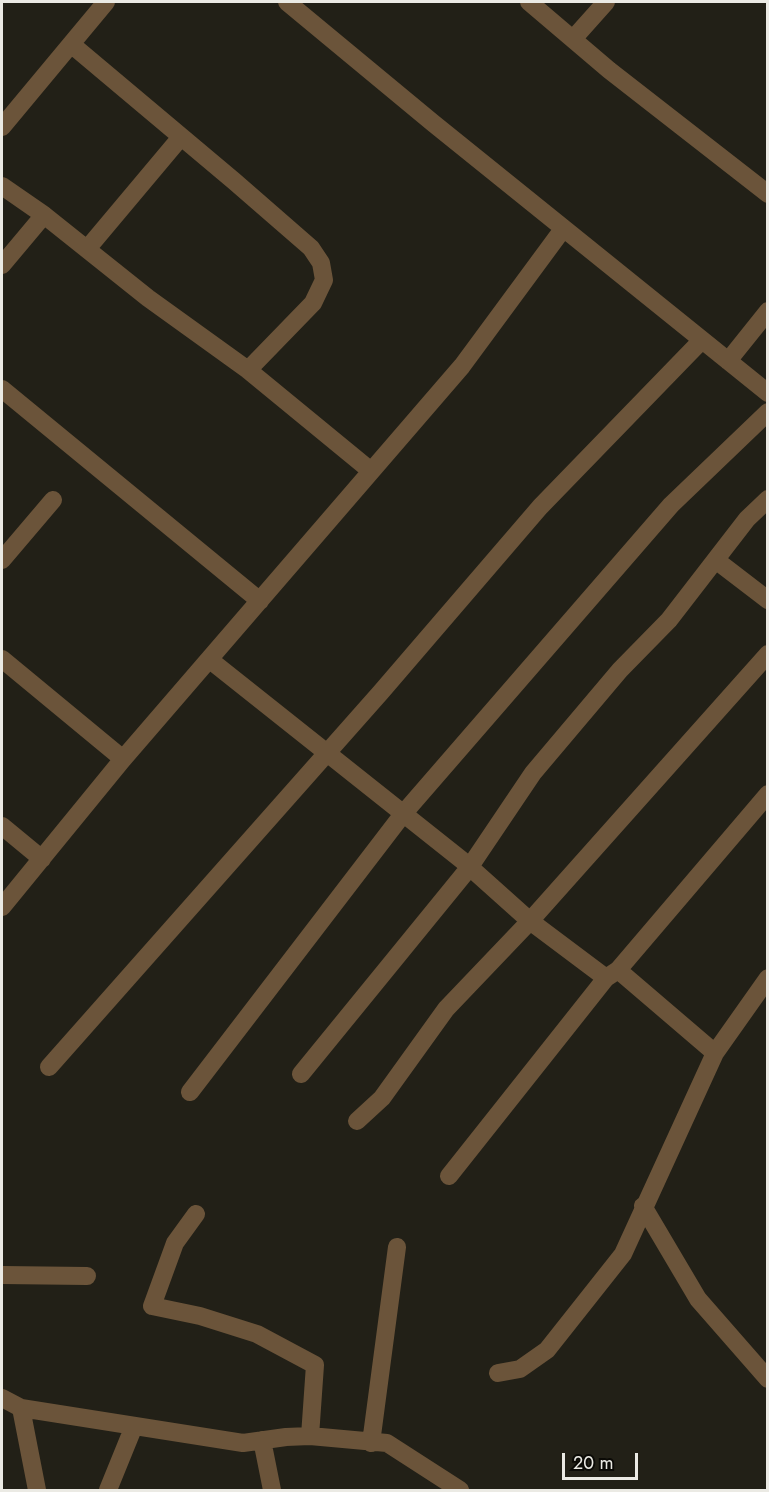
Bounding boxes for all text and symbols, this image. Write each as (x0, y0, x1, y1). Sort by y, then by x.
scale bar (565, 1441, 642, 1479)
text: 20 m (573, 1450, 613, 1476)

